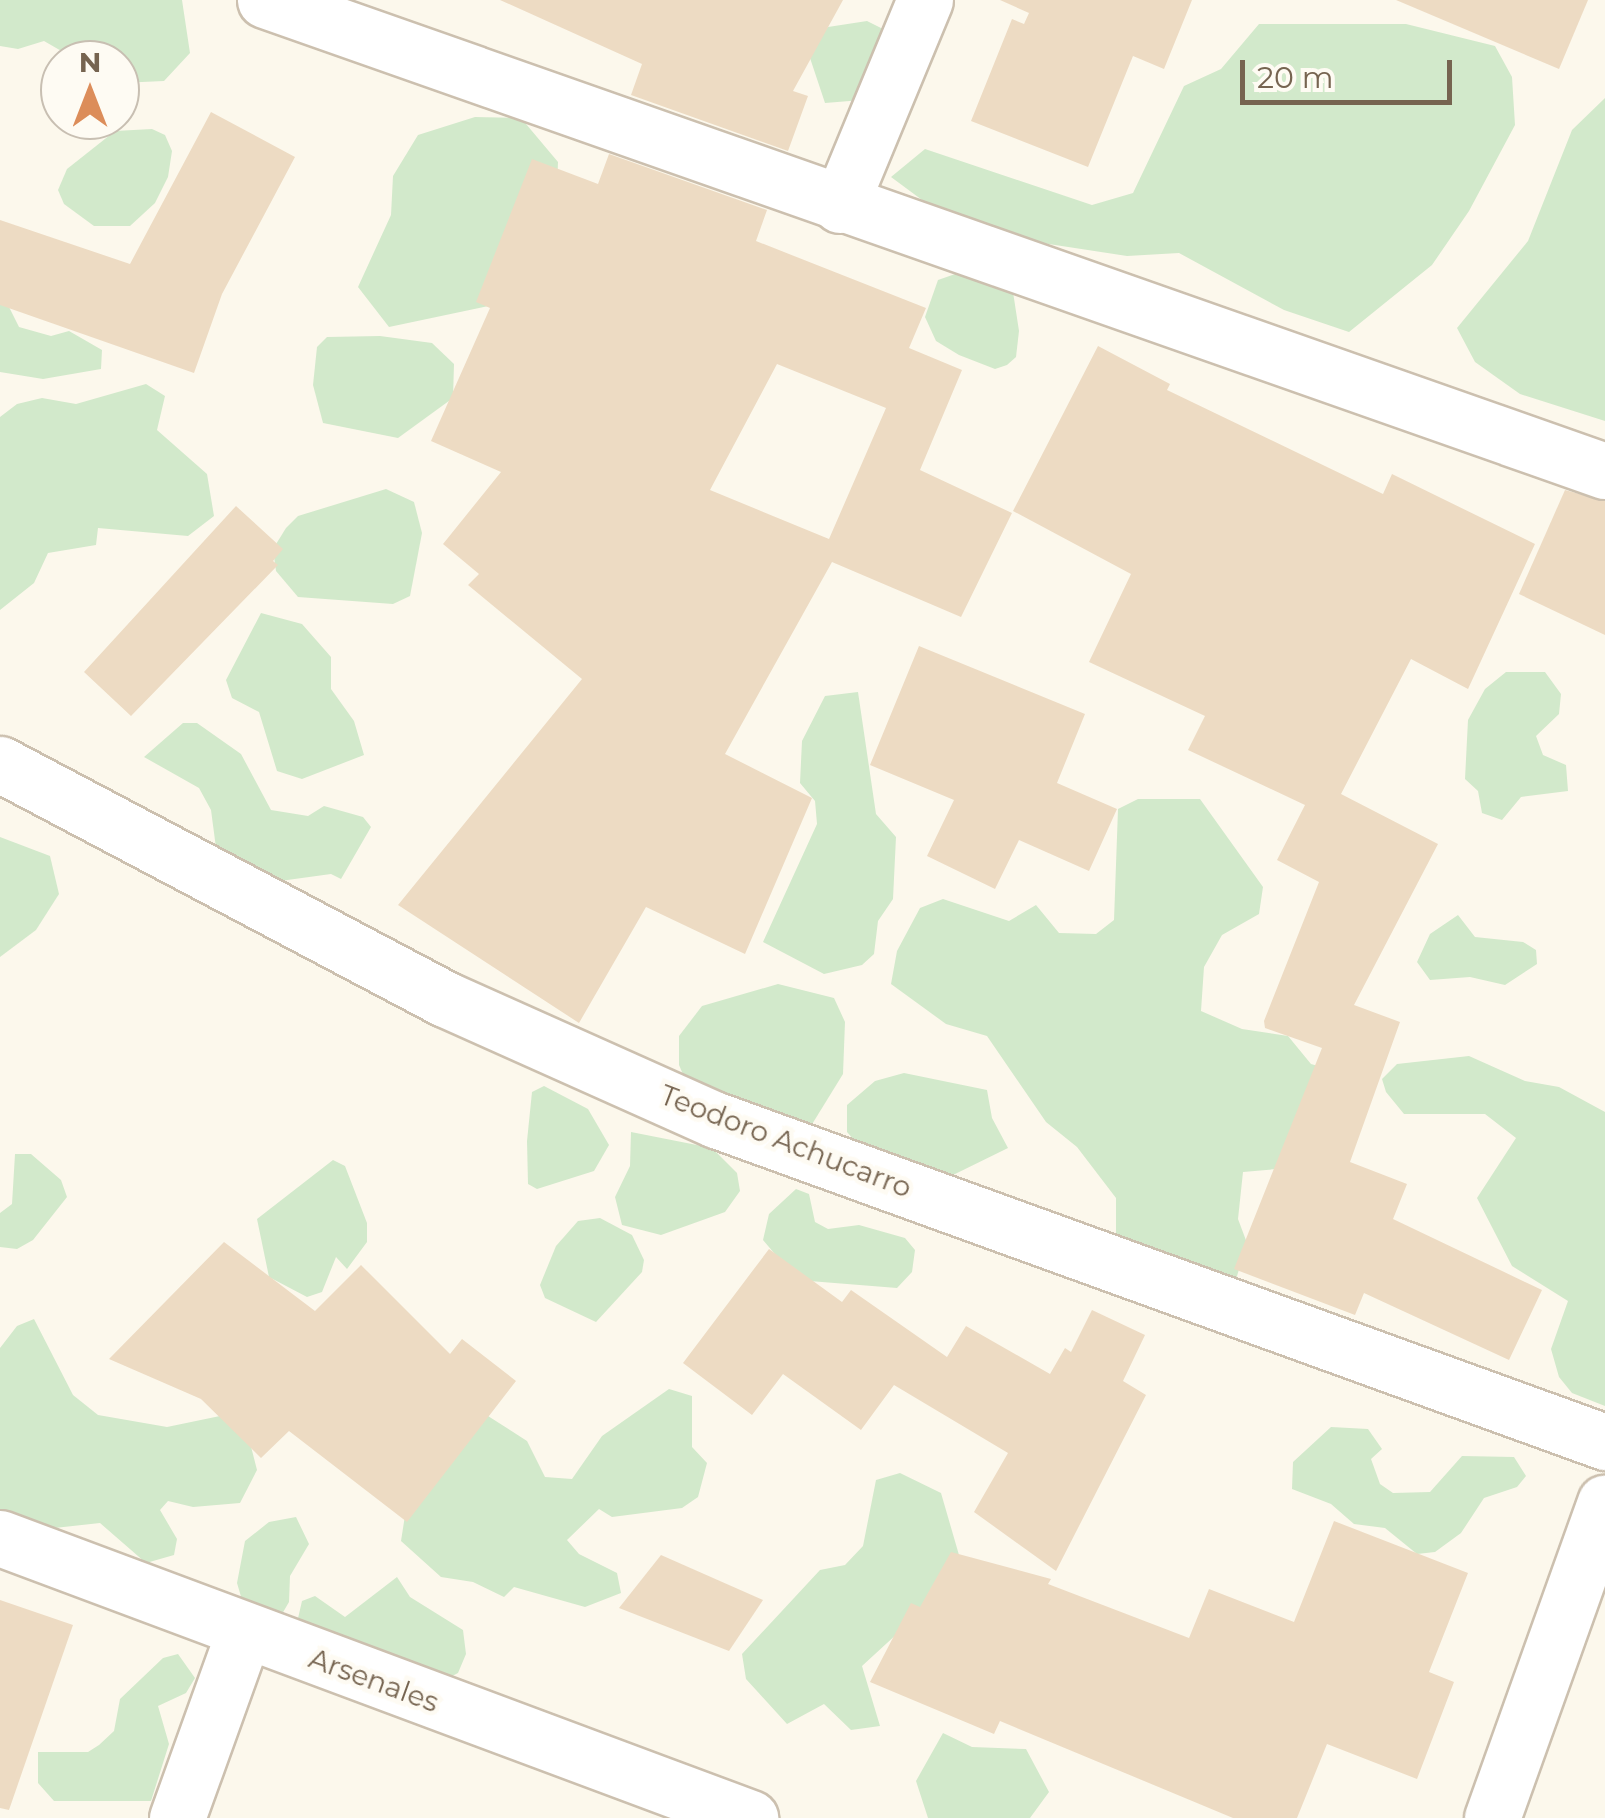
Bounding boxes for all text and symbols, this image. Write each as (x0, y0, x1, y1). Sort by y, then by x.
north arrow (40, 40, 140, 140)
scale bar (1245, 40, 1458, 102)
text: N (79, 45, 101, 79)
text: 20 m (1257, 59, 1334, 96)
street label: Teodoro Achucarro (656, 1078, 916, 1204)
street label: Arsenales (305, 1641, 443, 1719)

